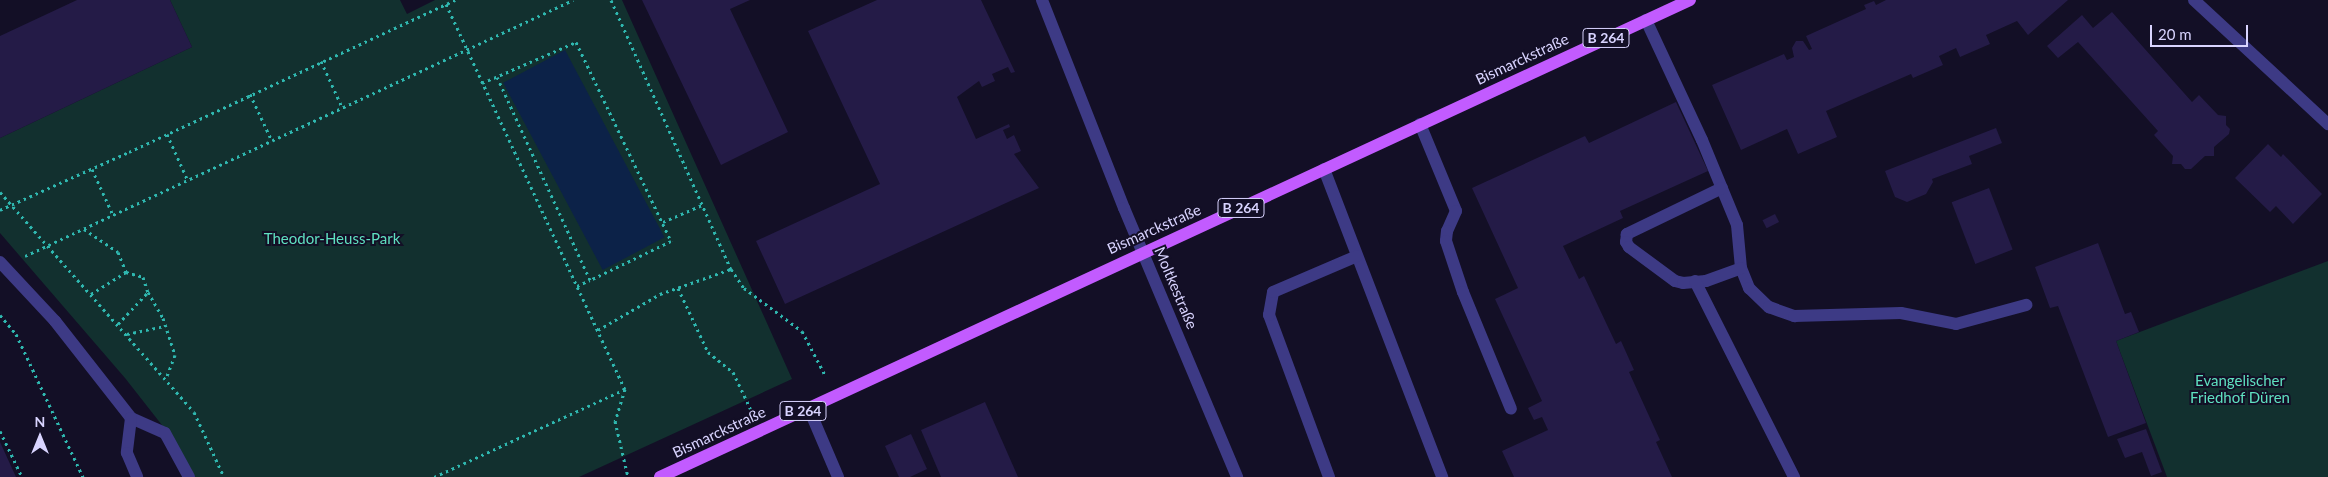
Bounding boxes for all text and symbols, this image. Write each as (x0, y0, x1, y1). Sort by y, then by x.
scale bar (2153, 15, 2250, 47)
text: 20 m (2158, 25, 2192, 43)
road number: B 264 (1582, 26, 1630, 49)
street label: Bismarckstraße (1473, 30, 1571, 88)
road number: B 264 (1217, 197, 1265, 220)
street label: Bismarckstraße (1104, 200, 1204, 258)
park label: Theodor-Heuss-Park (264, 230, 400, 248)
street label: Moltkestraße (1151, 244, 1201, 332)
park label: Evangelischer Friedhof Düren (2190, 371, 2290, 406)
road number: B 264 (779, 400, 827, 422)
street label: Bismarckstraße (670, 403, 768, 461)
north arrow (15, 412, 65, 462)
text: N (35, 413, 45, 430)

